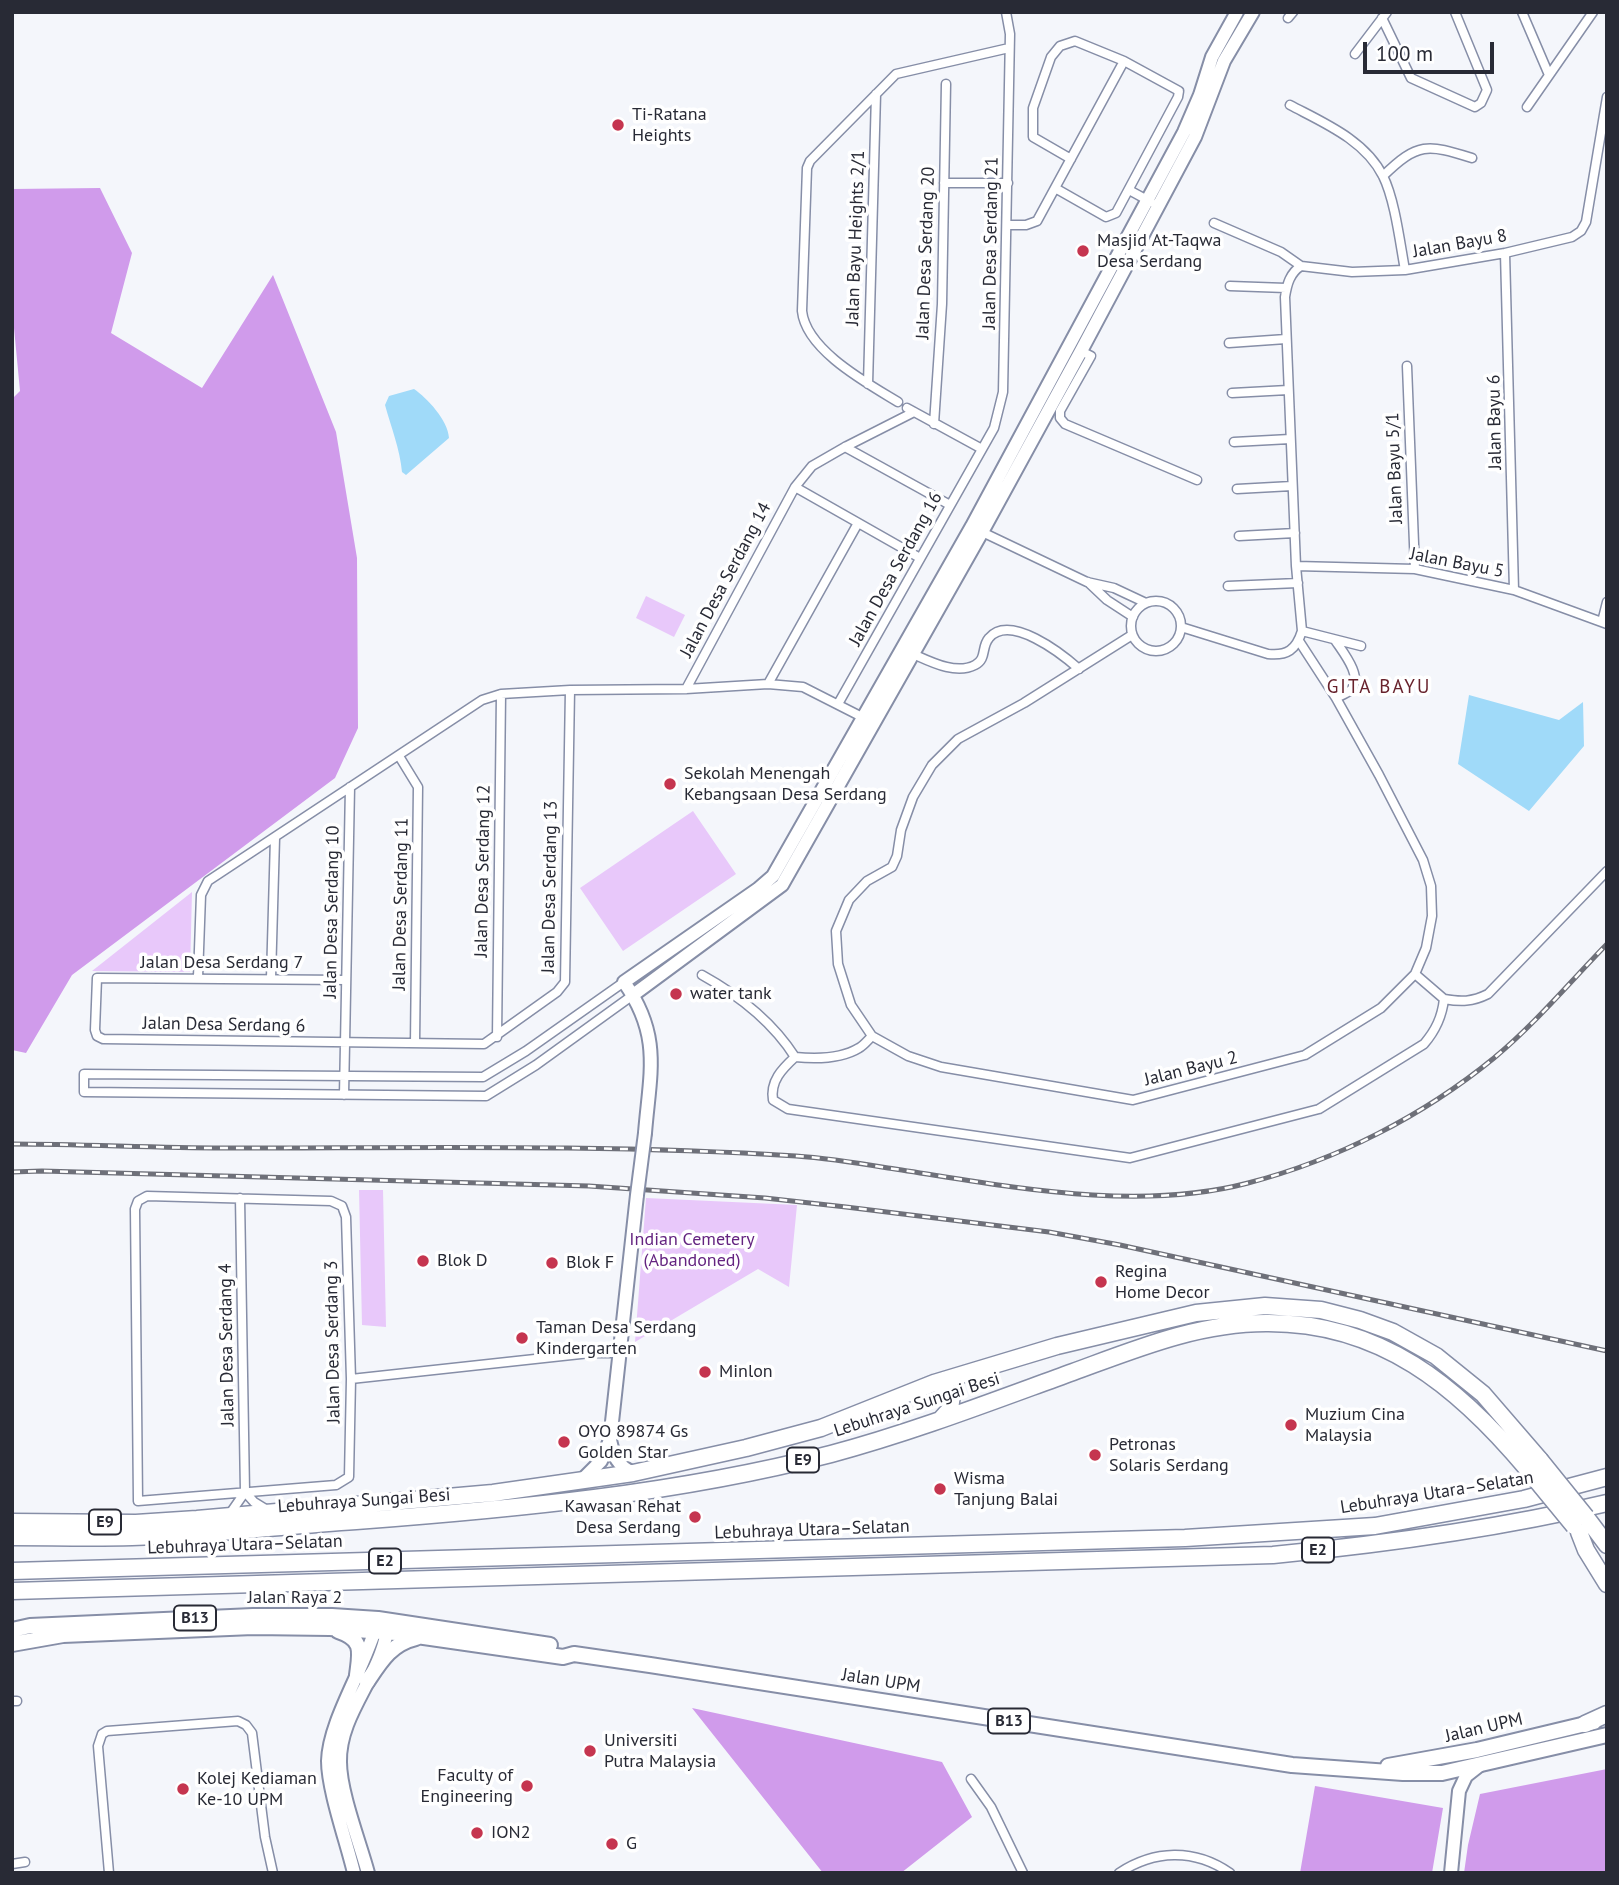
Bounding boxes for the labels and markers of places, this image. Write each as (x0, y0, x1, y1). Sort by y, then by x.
place label: Ti-Ratana Heights (632, 104, 707, 146)
marker: Ti-Ratana Heights (610, 117, 626, 133)
place label: Masjid At-Taqwa Desa Serdang (1097, 230, 1221, 272)
marker: Masjid At-Taqwa Desa Serdang (1075, 243, 1091, 259)
place label: Sekolah Menengah Kebangsaan Desa Serdang (684, 763, 887, 806)
marker: Sekolah Menengah Kebangsaan Desa Serdang (662, 776, 678, 792)
place label: water tank (690, 983, 772, 1005)
marker: water tank (668, 986, 684, 1002)
place label: Blok D (437, 1250, 488, 1272)
place label: Blok F (566, 1252, 614, 1274)
marker: Blok D (415, 1253, 431, 1269)
marker: Blok F (544, 1255, 560, 1271)
place label: Regina Home Decor (1115, 1261, 1209, 1304)
marker: Regina Home Decor (1093, 1274, 1109, 1290)
place label: Taman Desa Serdang Kindergarten (536, 1317, 696, 1360)
marker: Taman Desa Serdang Kindergarten (514, 1330, 530, 1346)
place label: Minlon (719, 1361, 773, 1383)
marker: Minlon (697, 1364, 713, 1380)
place label: Muzium Cina Malaysia (1305, 1404, 1405, 1446)
marker: Muzium Cina Malaysia (1283, 1417, 1299, 1433)
place label: OYO 89874 Gs Golden Star (578, 1421, 688, 1464)
marker: OYO 89874 Gs Golden Star (556, 1434, 572, 1450)
place label: Petronas Solaris Serdang (1109, 1434, 1229, 1476)
marker: Petronas Solaris Serdang (1087, 1447, 1103, 1463)
place label: Wisma Tanjung Balai (954, 1468, 1058, 1510)
marker: Wisma Tanjung Balai (932, 1481, 948, 1497)
place label: Kawasan Rehat Desa Serdang (564, 1496, 681, 1538)
marker: Kawasan Rehat Desa Serdang (687, 1509, 703, 1525)
place label: Universiti Putra Malaysia (604, 1730, 716, 1772)
marker: Universiti Putra Malaysia (582, 1743, 598, 1759)
place label: Faculty of Engineering (421, 1765, 513, 1808)
place label: Kolej Kediaman Ke-10 UPM (197, 1768, 317, 1810)
marker: Faculty of Engineering (519, 1778, 535, 1794)
marker: Kolej Kediaman Ke-10 UPM (175, 1781, 191, 1797)
place label: ION2 (491, 1822, 530, 1844)
marker: ION2 (469, 1825, 485, 1841)
place label: G (626, 1833, 637, 1855)
marker: G (604, 1836, 620, 1852)

